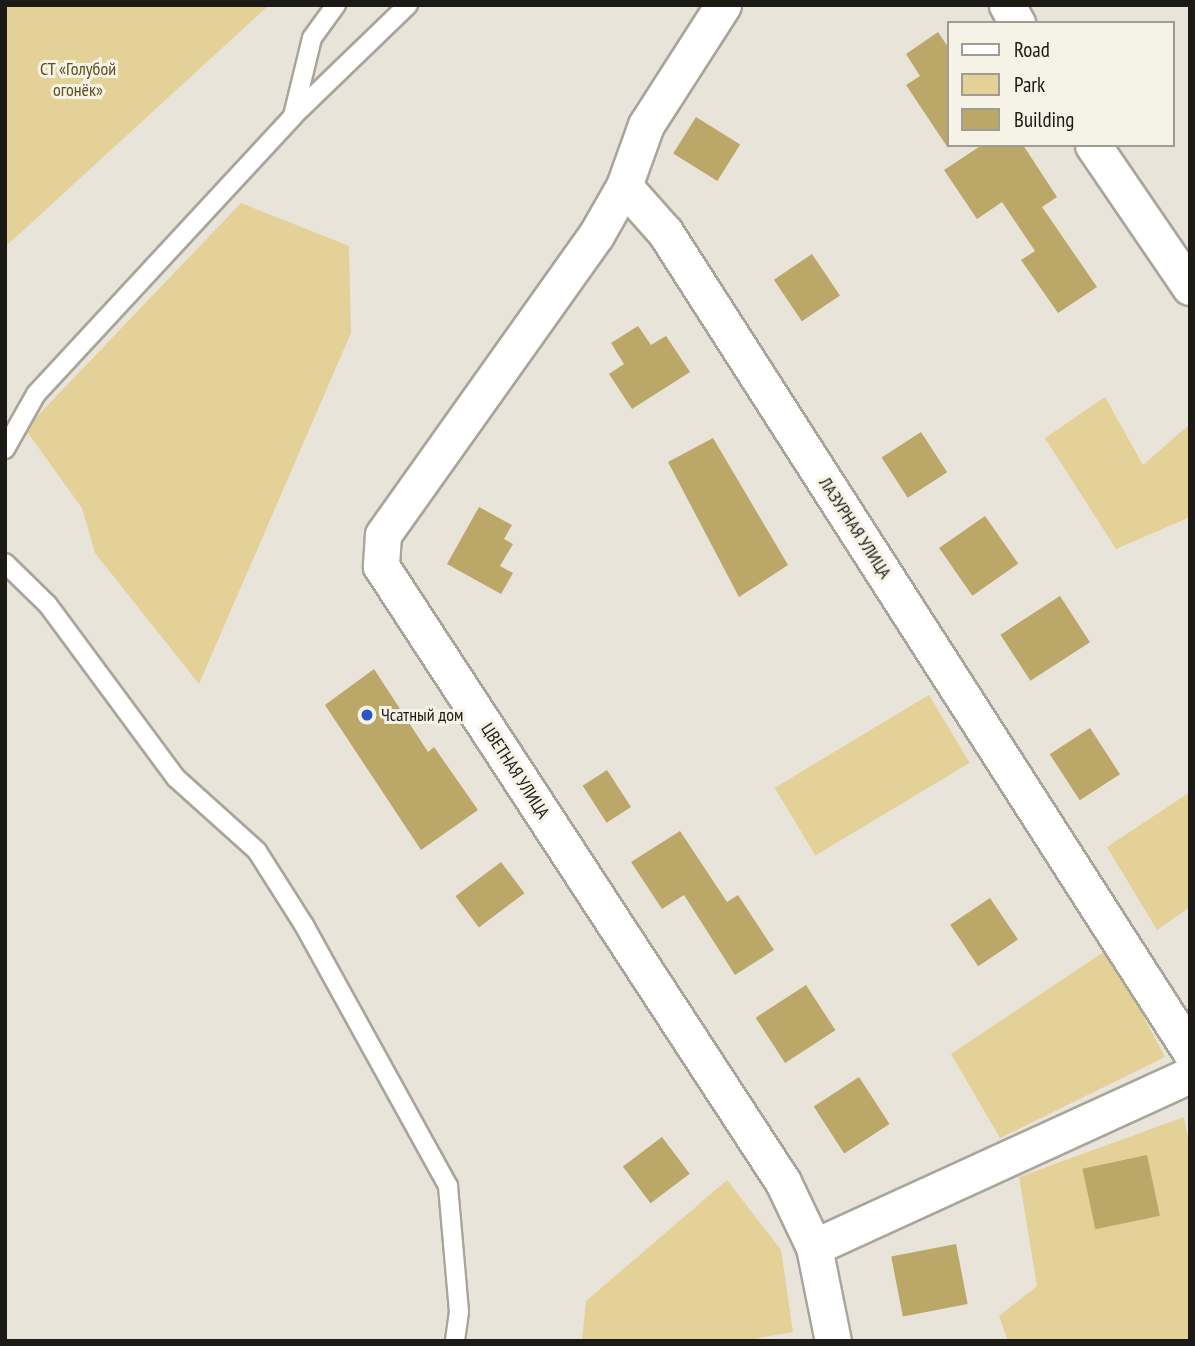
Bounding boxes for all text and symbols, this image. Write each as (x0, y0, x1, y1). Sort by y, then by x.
legend (946, 21, 1174, 147)
text: Road (1014, 36, 1050, 63)
park label: СТ «Голубой огонёк» (40, 59, 116, 102)
text: Park (1014, 71, 1045, 98)
text: Building (1014, 106, 1074, 133)
street label: ЛАЗУРНАЯ УЛИЦА (814, 473, 896, 583)
place label: Чсатный дом (381, 704, 463, 726)
marker: Чсатный дом (359, 707, 375, 723)
street label: ЦВЕТНАЯ УЛИЦА (476, 719, 554, 823)

